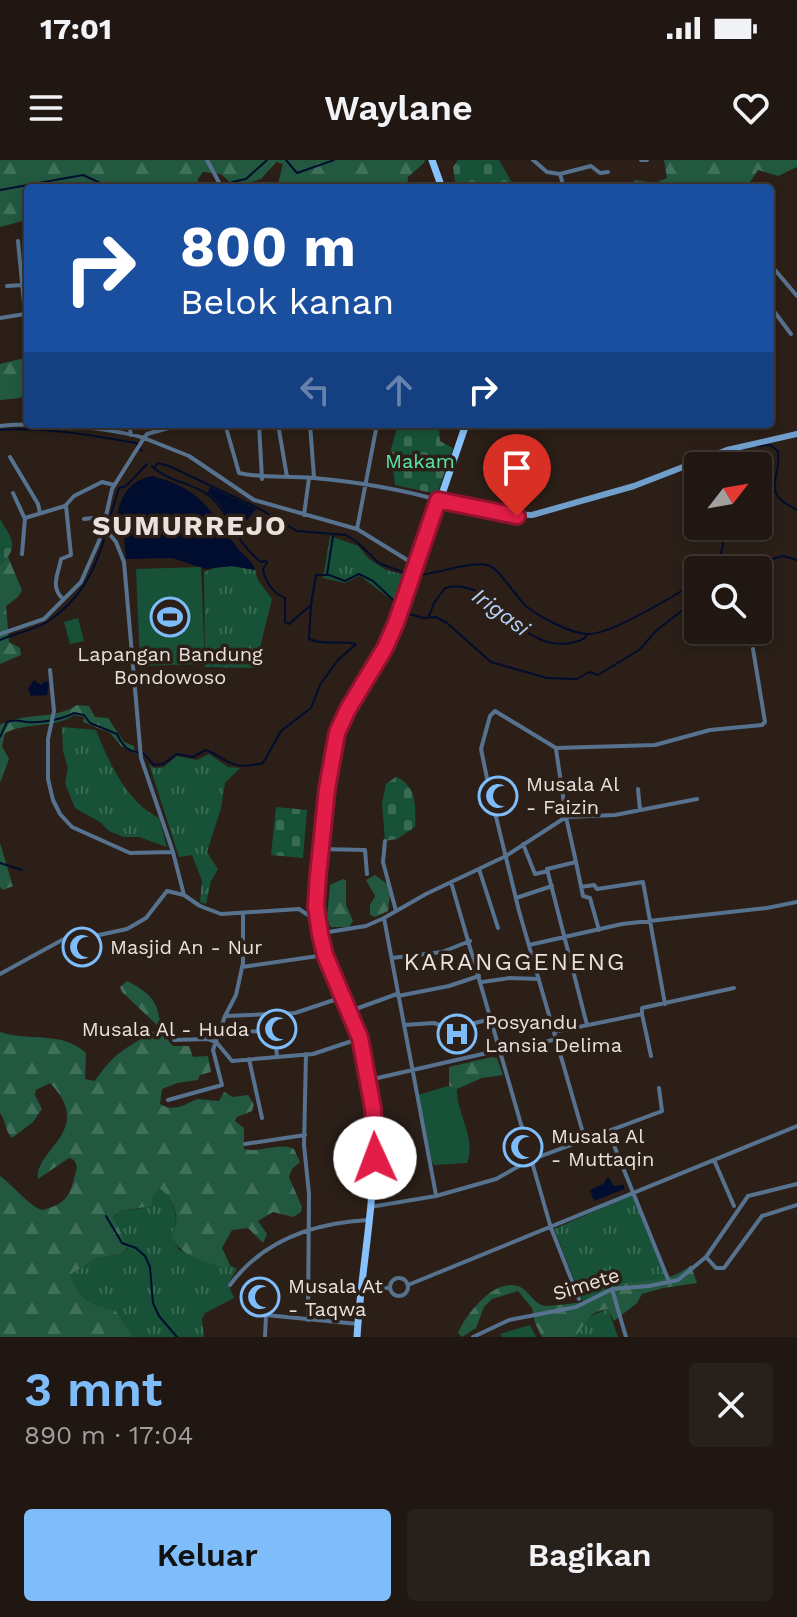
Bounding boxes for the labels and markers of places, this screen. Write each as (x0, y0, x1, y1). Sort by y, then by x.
pin (483, 434, 551, 516)
sports icon: Lapangan Bandung Bondowoso (149, 596, 191, 638)
place label: Lapangan Bandung Bondowoso (77, 642, 263, 689)
place label: Musala Al - Faizin (526, 772, 619, 819)
mosque icon: Musala Al - Faizin (477, 775, 519, 817)
mosque icon: Masjid An - Nur (61, 926, 103, 968)
place label: Masjid An - Nur (110, 935, 262, 959)
mosque icon: Musala Al - Huda (256, 1008, 298, 1050)
place label: Posyandu Lansia Delima (485, 1010, 622, 1057)
hospital icon: Posyandu Lansia Delima (436, 1013, 478, 1055)
place label: Musala Al - Huda (82, 1017, 249, 1041)
place label: Musala Al - Muttaqin (551, 1124, 654, 1171)
mosque icon: Musala Al - Muttaqin (502, 1126, 544, 1168)
place label: Musala At - Taqwa (288, 1274, 384, 1321)
mosque icon: Musala At - Taqwa (239, 1276, 281, 1318)

